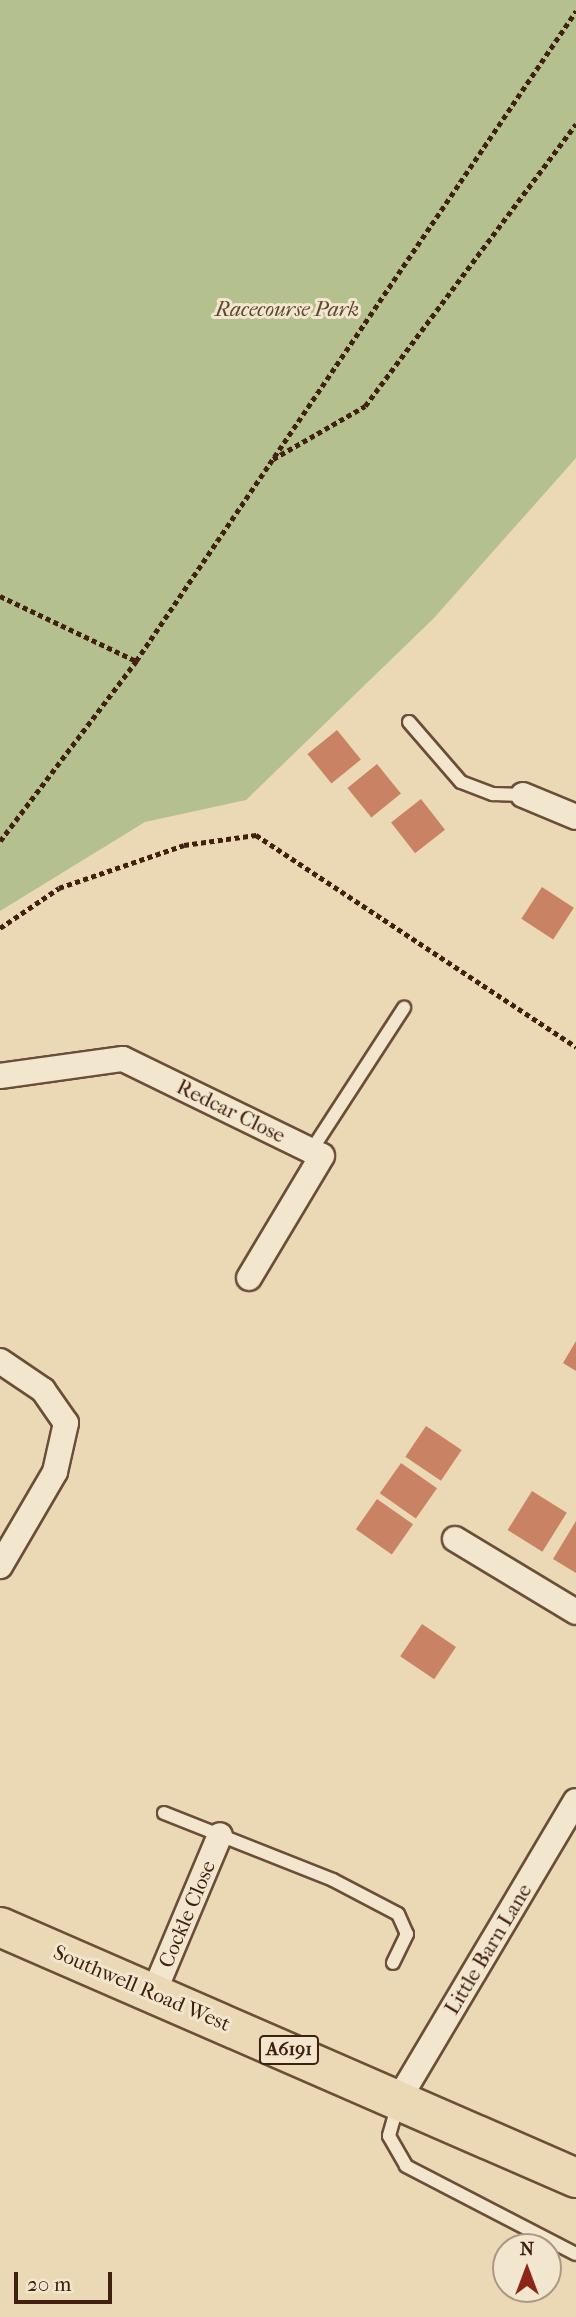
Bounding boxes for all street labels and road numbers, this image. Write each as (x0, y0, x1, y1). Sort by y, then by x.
street label: Redcar Close (173, 1074, 289, 1148)
street label: Cockle Close (153, 1857, 221, 1971)
street label: Little Barn Lane (439, 1879, 537, 2019)
street label: Southwell Road West (50, 1939, 234, 2037)
road number: A6191 (258, 2034, 320, 2066)

